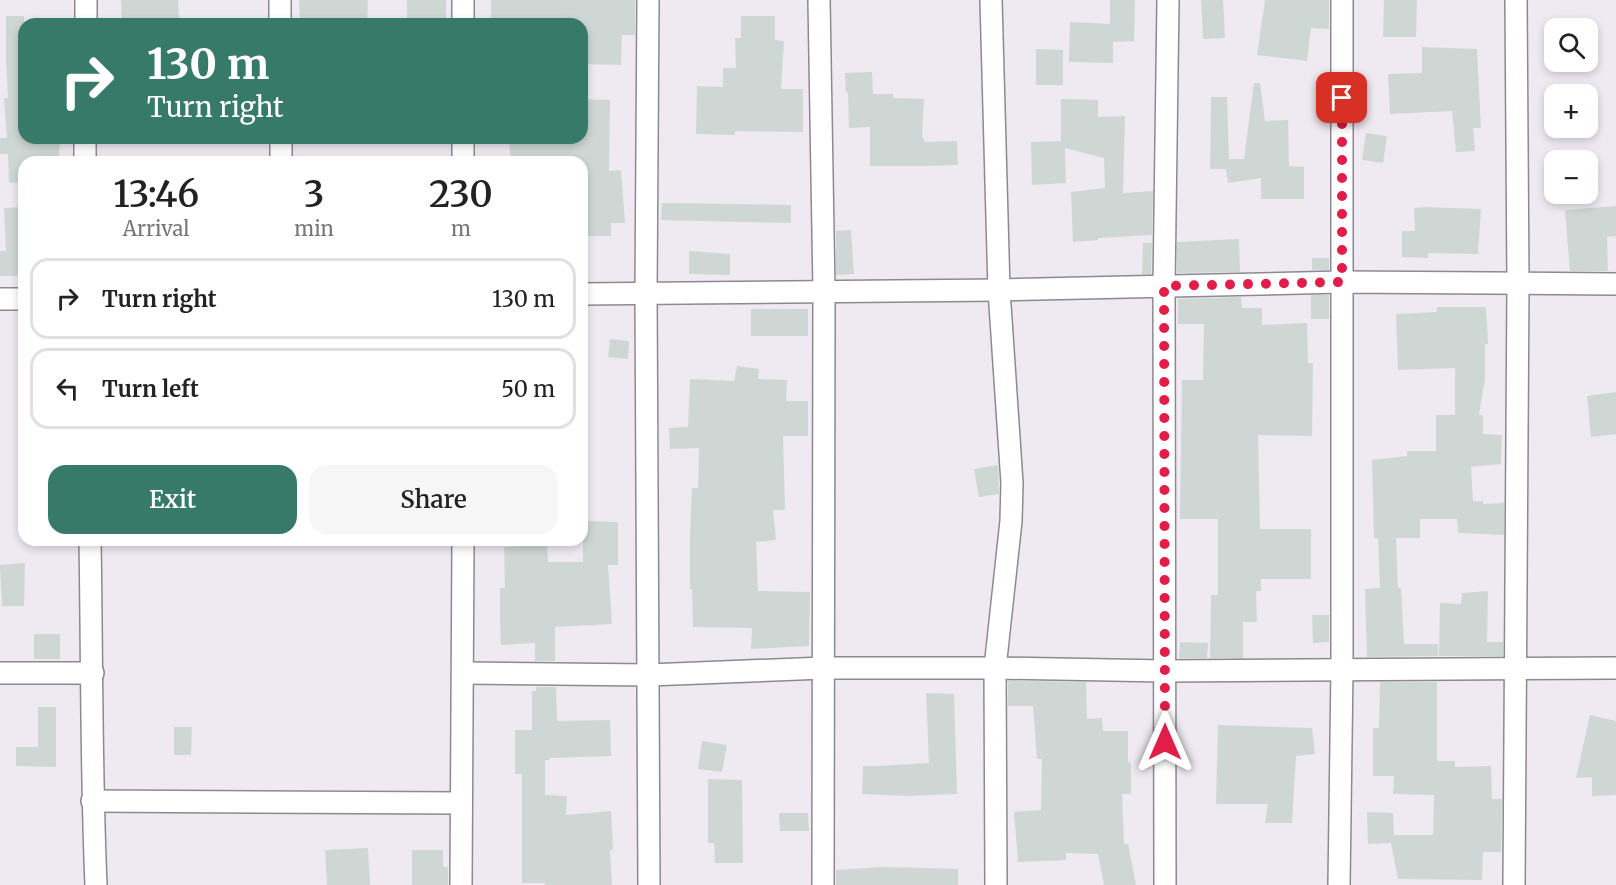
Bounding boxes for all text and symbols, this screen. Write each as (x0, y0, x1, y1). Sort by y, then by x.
map controls (1544, 18, 1598, 204)
button: search (1544, 18, 1598, 72)
text: 130 m (147, 38, 269, 90)
icon: right (48, 42, 126, 120)
pin (1316, 72, 1367, 123)
icon: arrive (1325, 81, 1358, 114)
button: + (1544, 84, 1598, 138)
text: Turn right (147, 90, 284, 124)
button: − (1544, 150, 1598, 204)
text: 13:46 (113, 172, 199, 217)
text: 3 (304, 172, 324, 217)
text: 230 (429, 172, 493, 217)
text: Arrival (123, 216, 190, 241)
text: min (294, 216, 334, 241)
text: m (451, 216, 471, 241)
icon: right (51, 282, 84, 315)
text: Turn right (102, 285, 216, 313)
text: 130 m (492, 285, 555, 313)
icon: left (51, 372, 84, 405)
text: Turn left (102, 375, 199, 403)
text: 50 m (501, 375, 555, 403)
button: Exit (48, 465, 297, 534)
button: Share (309, 465, 558, 534)
position arrow (1133, 710, 1197, 774)

